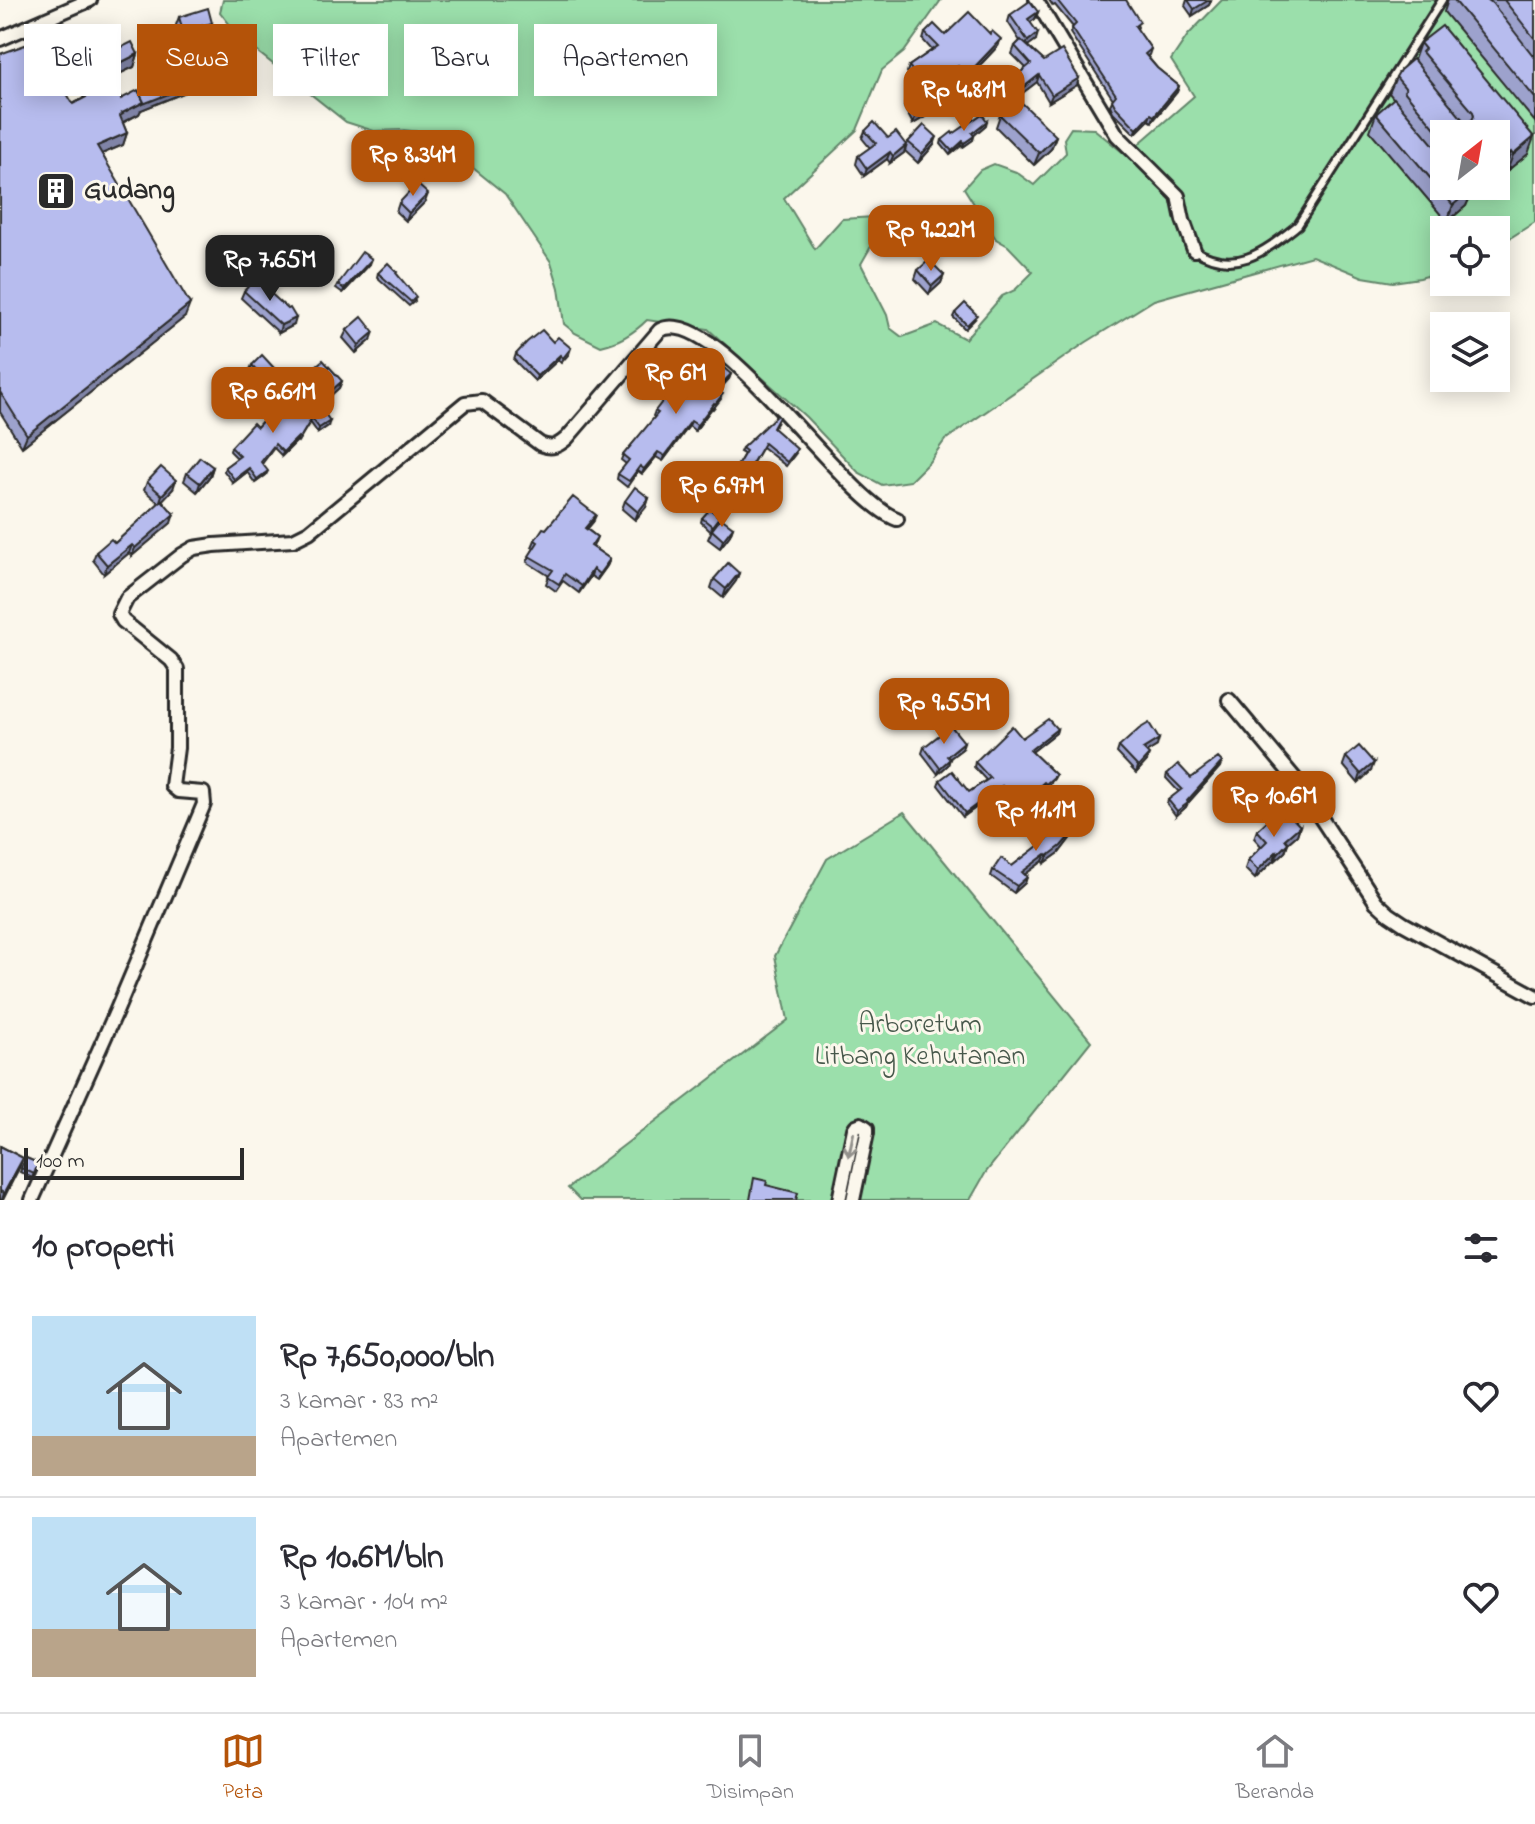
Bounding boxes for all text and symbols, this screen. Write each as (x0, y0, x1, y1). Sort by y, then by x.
chip: Beli (24, 24, 121, 96)
chip: Sewa (137, 24, 257, 96)
chip: Filter (273, 24, 388, 96)
chip: Baru (404, 24, 518, 96)
chip: Apartemen (534, 24, 717, 96)
pin: Rp 4.81M (881, 65, 1047, 133)
text: Rp 4.81M (922, 72, 1006, 110)
north arrow (1430, 120, 1510, 200)
map controls (1430, 120, 1510, 392)
pin: Rp 8.34M (330, 130, 496, 198)
text: Rp 8.34M (369, 137, 457, 175)
building icon: Gudang (35, 170, 77, 212)
place label: Gudang (84, 171, 175, 213)
pin: Rp 9.22M (848, 205, 1014, 273)
text: Rp 9.22M (886, 212, 976, 250)
button: locate (1430, 216, 1510, 296)
pin: Rp 7.65M (187, 235, 353, 303)
text: Rp 7.65M (223, 242, 317, 280)
button: layers (1430, 312, 1510, 392)
pin: Rp 6M (620, 348, 732, 416)
text: Rp 6M (645, 355, 707, 393)
pin: Rp 6.61M (190, 367, 356, 435)
text: Rp 6.61M (229, 374, 317, 412)
pin: Rp 6.97M (639, 461, 805, 529)
text: Rp 6.97M (679, 468, 765, 506)
pin: Rp 9.55M (861, 678, 1027, 746)
text: Rp 9.55M (897, 685, 991, 723)
pin: Rp 10.6M (1191, 771, 1357, 839)
text: Rp 10.6M (1230, 778, 1318, 816)
pin: Rp 11.1M (953, 785, 1119, 853)
text: Rp 11.1M (996, 792, 1076, 830)
park label: Arboretum Litbang Kehutanan (815, 1005, 1025, 1078)
one-way arrow (843, 1132, 858, 1157)
scale bar (24, 1144, 244, 1180)
text: 100 m (36, 1146, 85, 1178)
text: 10 properti (32, 1223, 175, 1273)
icon: filters (1459, 1226, 1503, 1270)
text: Rp 7,650,000/bln (280, 1333, 495, 1383)
icon: home (96, 1348, 192, 1444)
icon: heart (1459, 1374, 1503, 1418)
text: 3 kamar · 83 m² (280, 1383, 438, 1421)
text: Apartemen (280, 1421, 397, 1459)
text: Rp 10.6M/bln (280, 1534, 444, 1584)
icon: home (96, 1549, 192, 1645)
icon: heart (1459, 1575, 1503, 1619)
text: 3 kamar · 104 m² (280, 1584, 448, 1622)
text: Apartemen (280, 1622, 397, 1660)
tab: Peta (221, 1729, 265, 1809)
tab: Disimpan (707, 1729, 794, 1809)
tab: Beranda (1236, 1729, 1314, 1809)

